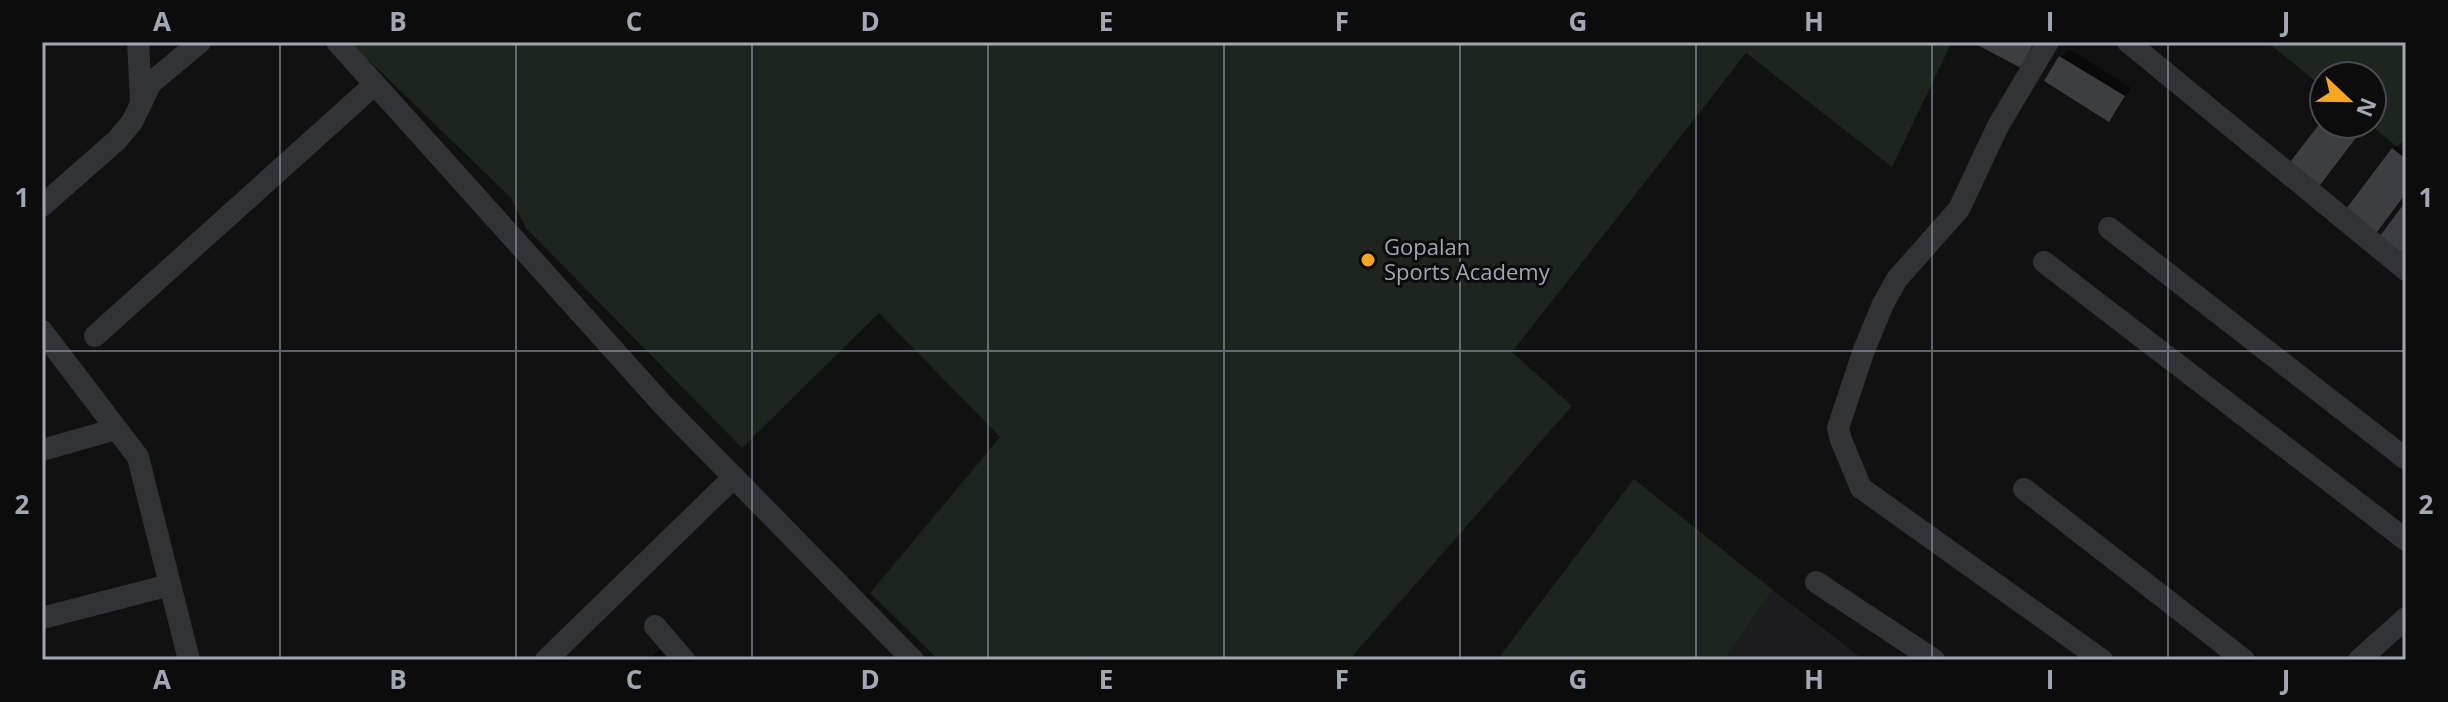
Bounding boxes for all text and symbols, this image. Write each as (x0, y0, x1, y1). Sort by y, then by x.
text: A (153, 3, 171, 39)
text: B (389, 3, 407, 39)
text: C (626, 3, 642, 39)
text: D (860, 3, 880, 39)
text: E (1099, 3, 1113, 39)
text: F (1335, 3, 1349, 39)
text: G (1569, 3, 1587, 39)
text: H (1804, 3, 1824, 39)
text: I (2046, 3, 2054, 39)
text: J (2280, 3, 2290, 39)
north arrow (2308, 60, 2388, 140)
text: N (2350, 94, 2385, 122)
text: 1 (15, 179, 29, 215)
text: 1 (2419, 179, 2433, 215)
place label: Gopalan Sports Academy (1384, 231, 1551, 286)
marker: Gopalan Sports Academy (1359, 251, 1377, 269)
text: 2 (15, 486, 30, 522)
text: 2 (2419, 486, 2434, 522)
text: A (153, 661, 171, 697)
text: B (389, 661, 407, 697)
text: C (626, 661, 642, 697)
text: D (860, 661, 880, 697)
text: E (1099, 661, 1113, 697)
text: F (1335, 661, 1349, 697)
text: G (1569, 661, 1587, 697)
text: H (1804, 661, 1824, 697)
text: I (2046, 661, 2054, 697)
text: J (2280, 661, 2290, 697)

